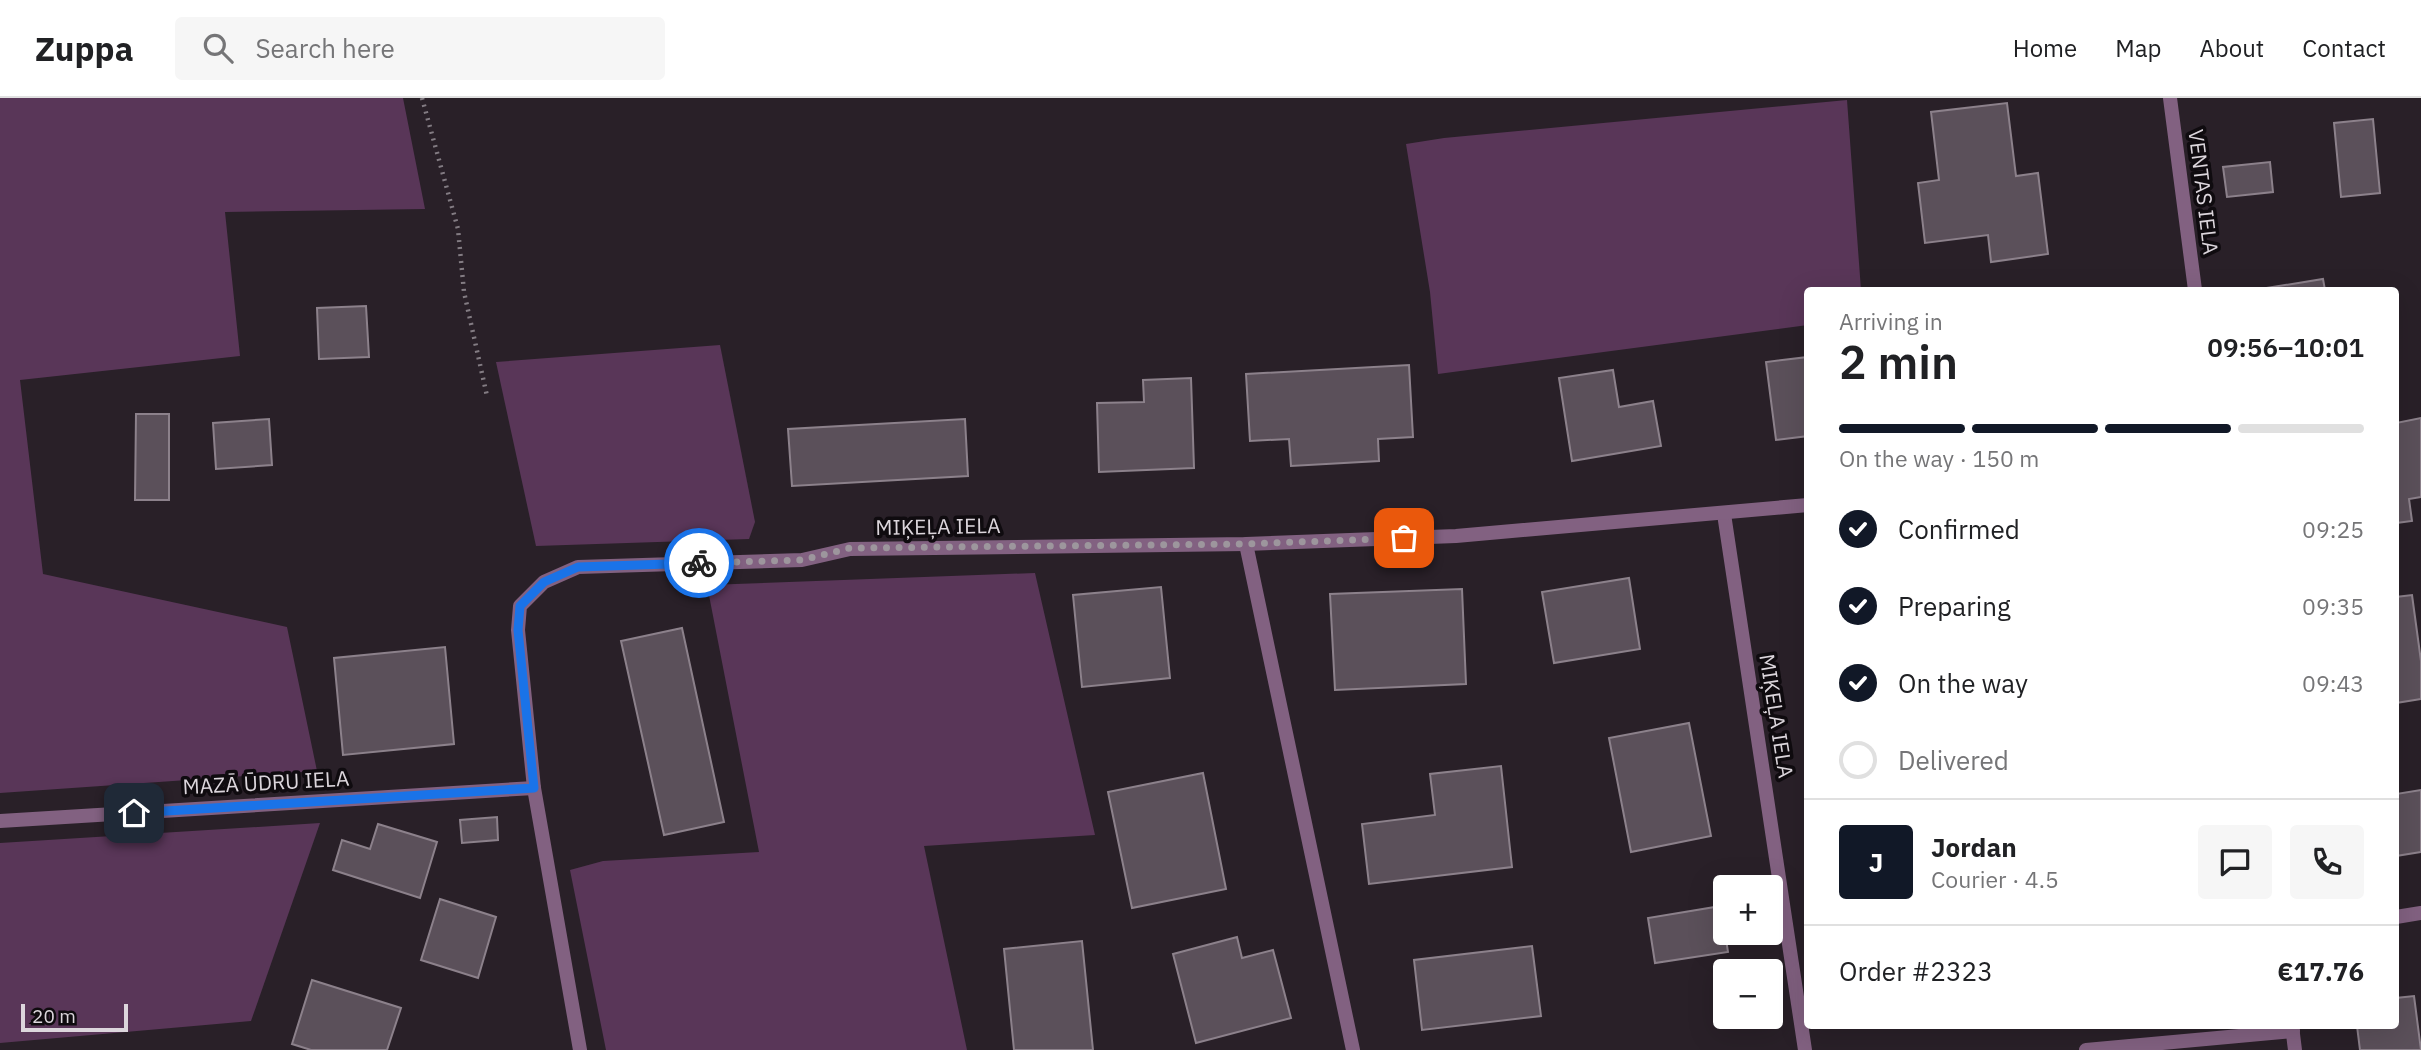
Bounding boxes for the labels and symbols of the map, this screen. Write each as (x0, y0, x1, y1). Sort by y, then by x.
street label: VENTAS IELA (2182, 128, 2226, 256)
pin (1374, 508, 1434, 568)
street label: MIĶEĻA IELA (875, 511, 1001, 541)
courier (664, 528, 734, 598)
street label: MIĶEĻA IELA (1753, 652, 1801, 780)
street label: MAZĀ ŪDRU IELA (182, 764, 350, 800)
pin (104, 783, 164, 843)
scale bar (21, 1001, 128, 1033)

